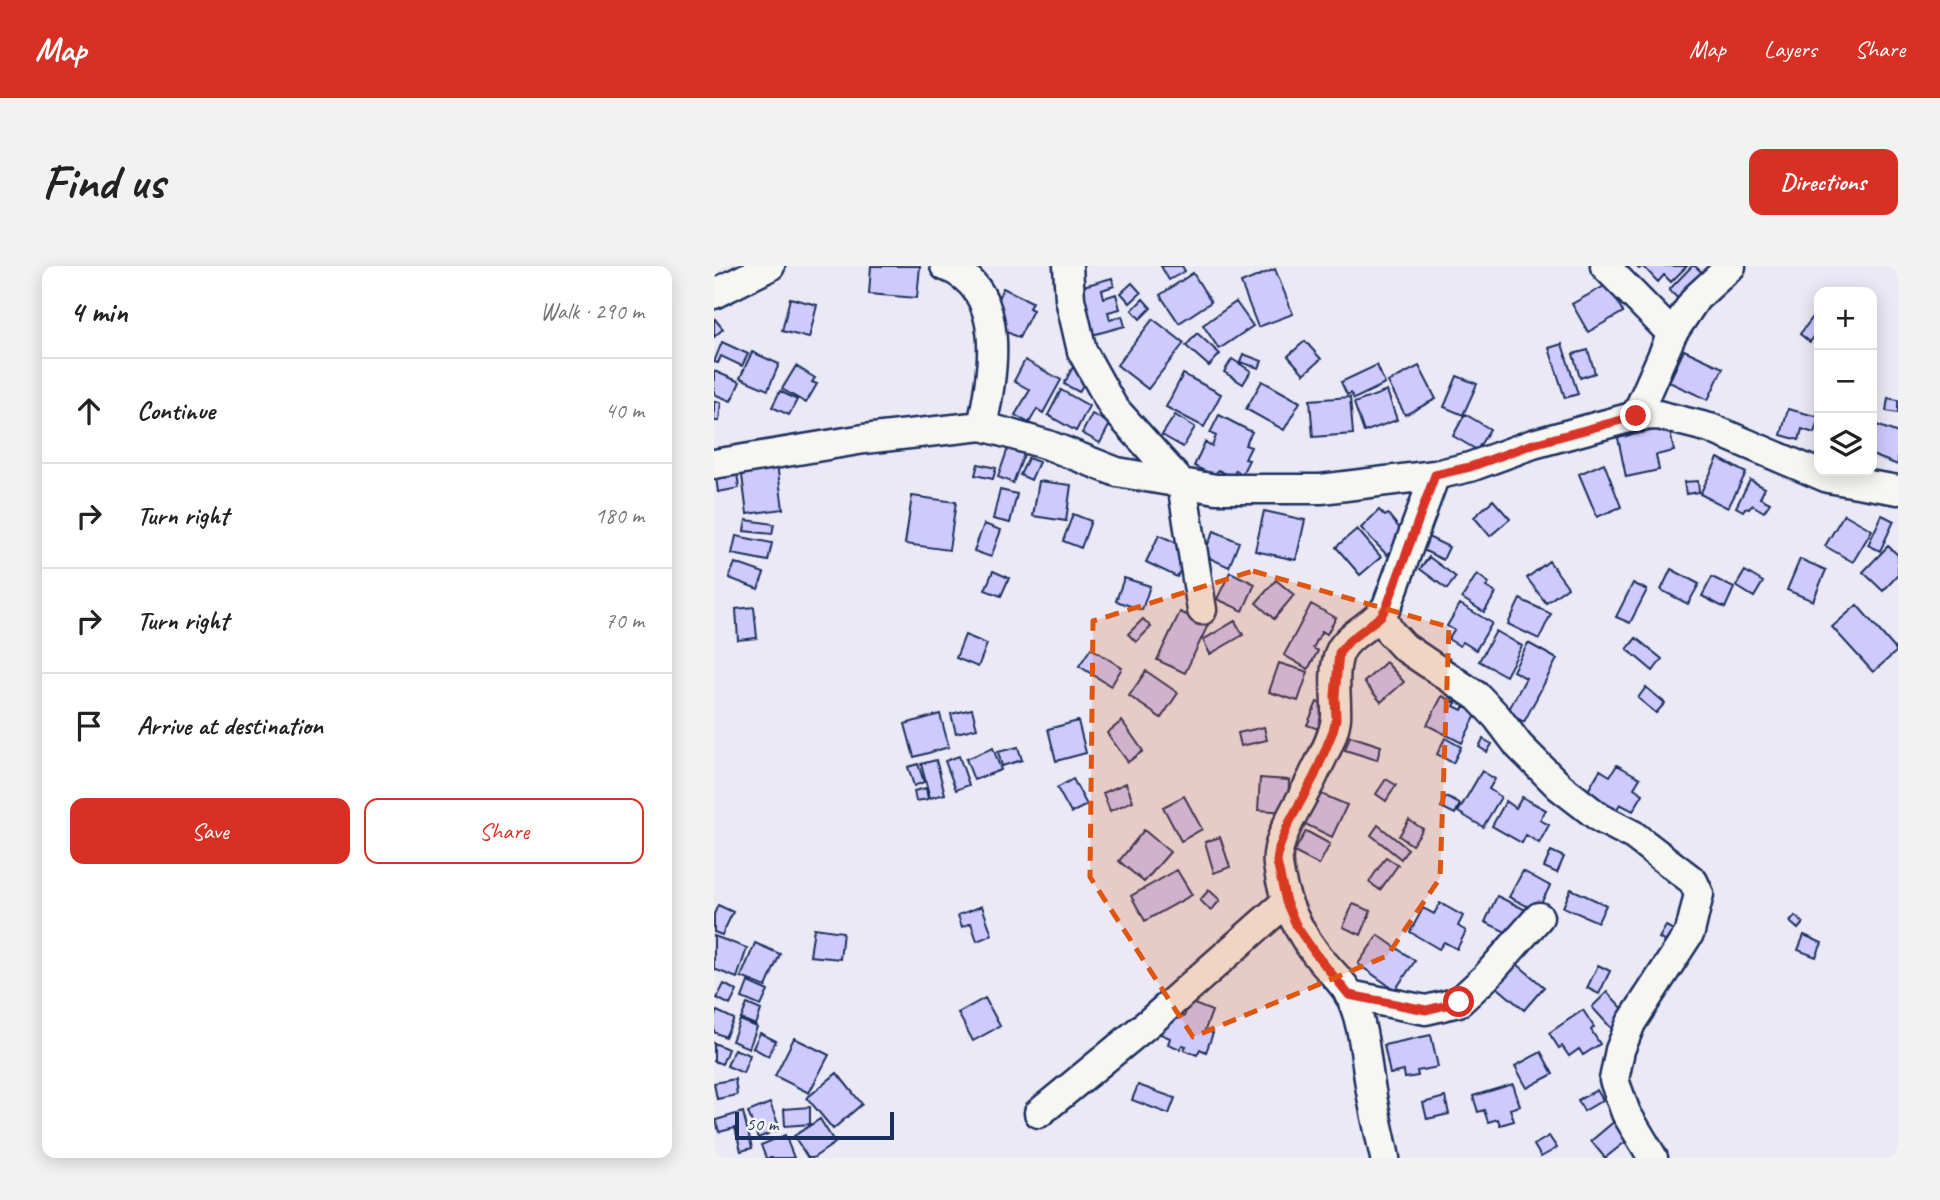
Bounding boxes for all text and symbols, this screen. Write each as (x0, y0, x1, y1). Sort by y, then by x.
text: Map (35, 28, 86, 70)
text: Map (1689, 34, 1726, 64)
text: Layers (1764, 34, 1817, 64)
text: Share (1855, 34, 1905, 64)
button: Directions (1749, 149, 1898, 215)
text: Find us (42, 151, 164, 213)
map controls (1814, 287, 1877, 476)
button: + (1814, 287, 1877, 350)
text: 4 min (70, 293, 127, 331)
text: Walk · 290 m (540, 297, 644, 326)
button: − (1814, 350, 1877, 413)
icon: ahead (70, 392, 108, 430)
text: Continue (137, 394, 215, 427)
text: 40 m (605, 396, 644, 425)
route end (1620, 400, 1651, 431)
button: layers (1814, 413, 1877, 476)
icon: right (70, 497, 108, 535)
text: Turn right (137, 499, 228, 532)
text: 180 m (595, 501, 644, 530)
icon: right (70, 602, 108, 640)
text: Turn right (137, 604, 228, 637)
text: 70 m (605, 606, 644, 635)
icon: arrive (70, 707, 108, 745)
text: Arrive at destination (137, 709, 323, 742)
button: Save (70, 798, 350, 864)
button: Share (364, 798, 644, 864)
route start (1443, 986, 1474, 1017)
scale bar (735, 1109, 894, 1141)
text: 50 m (746, 1112, 778, 1136)

